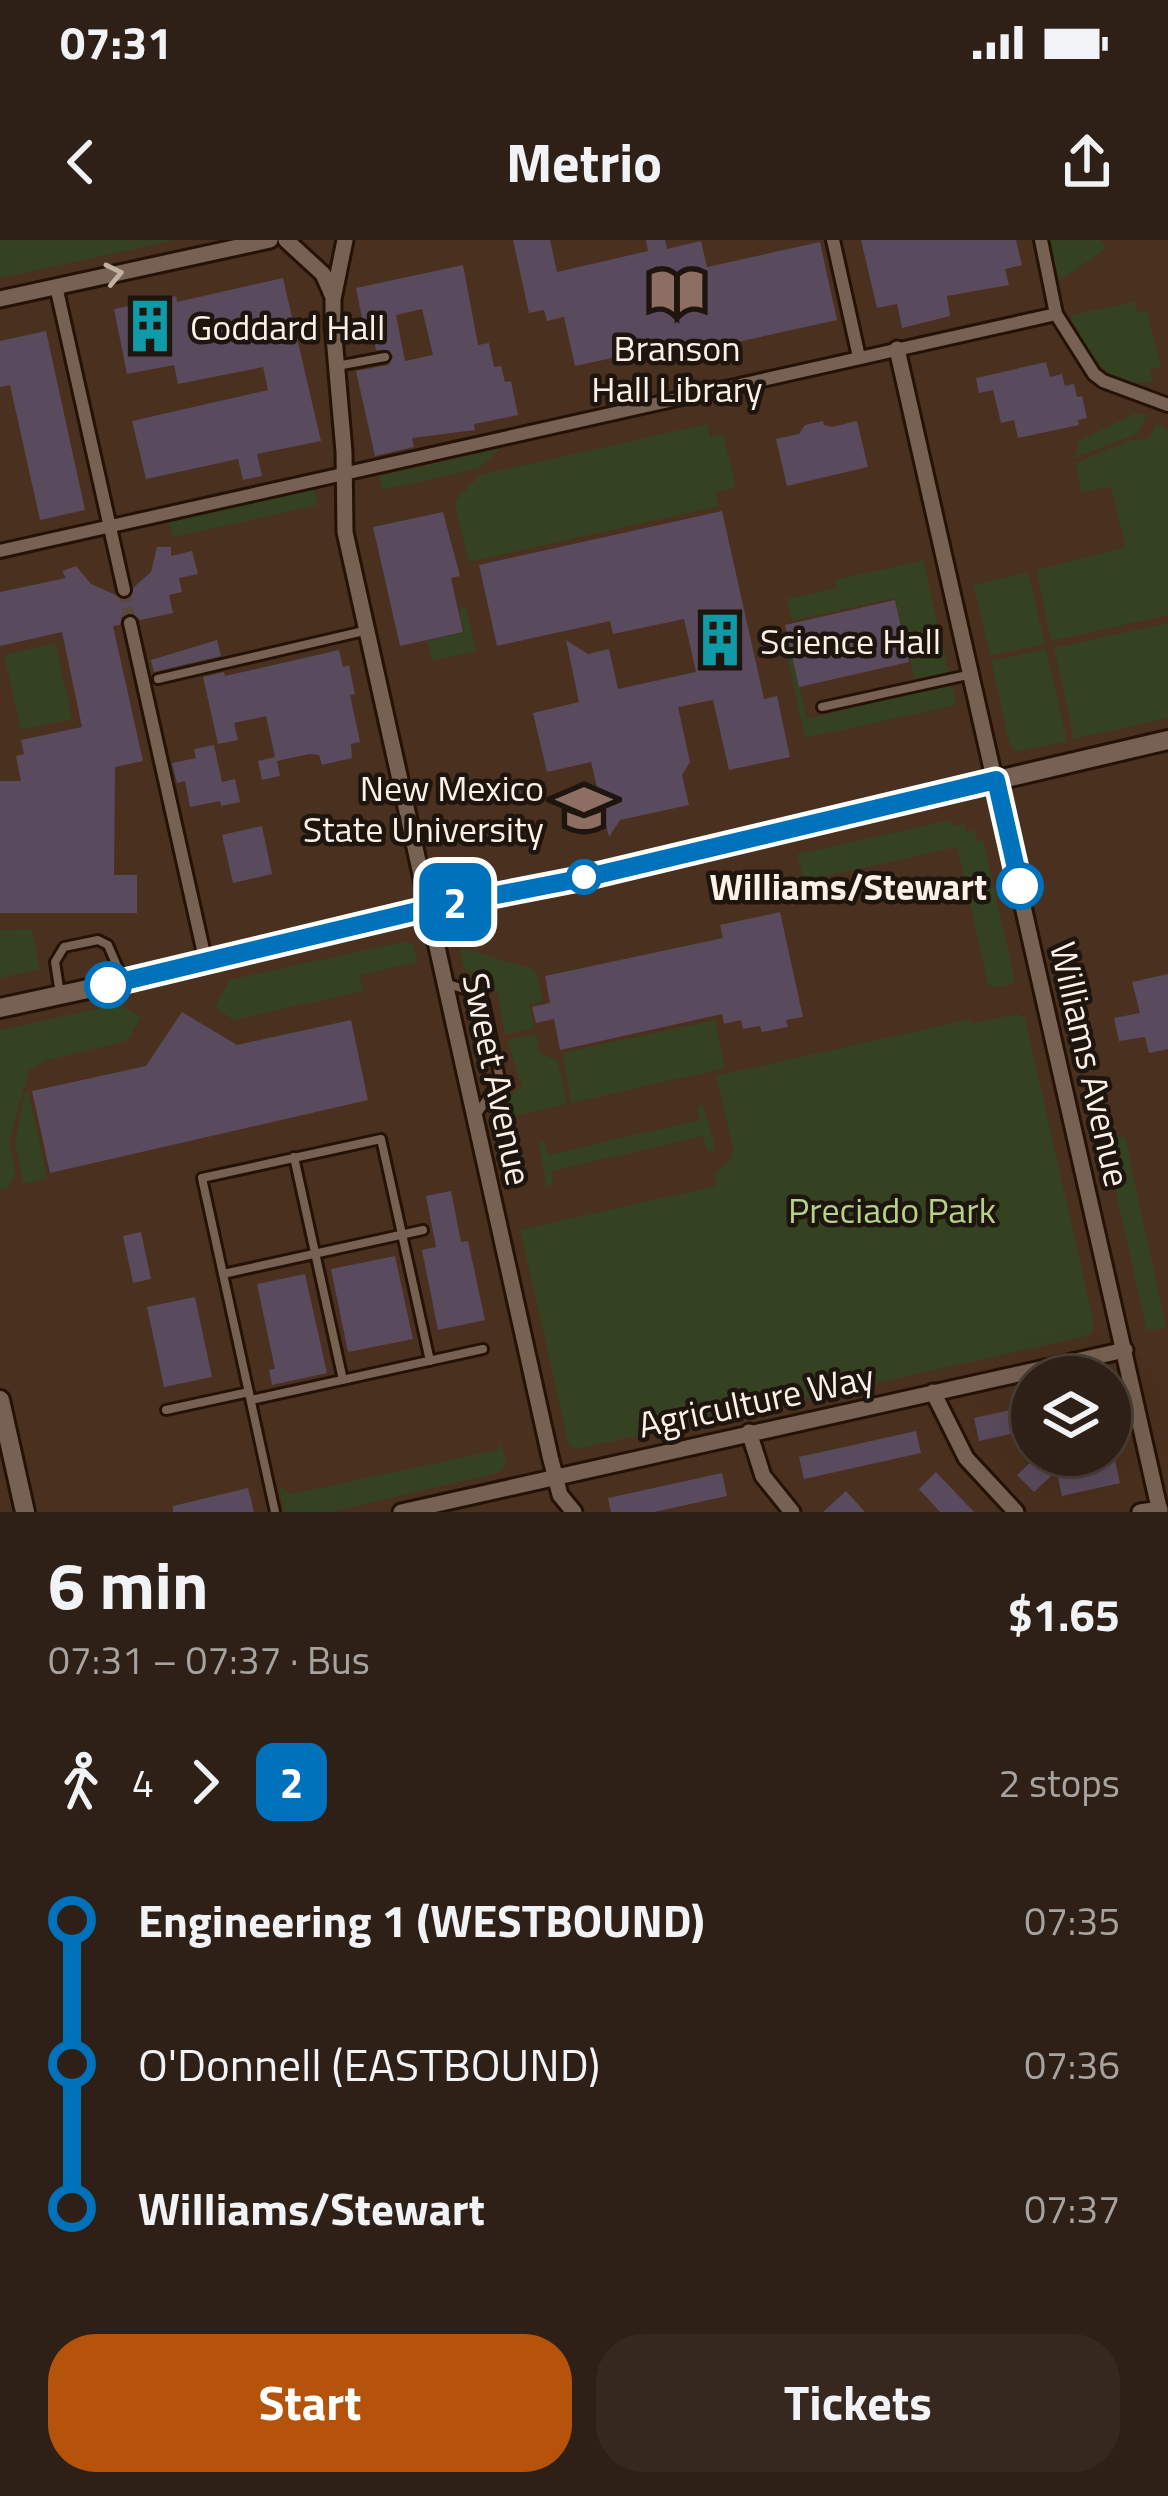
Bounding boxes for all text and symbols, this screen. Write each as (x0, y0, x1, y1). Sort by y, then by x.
text: 07:31 (60, 8, 172, 76)
text: Metrio (506, 121, 662, 203)
icon: back (48, 129, 114, 195)
icon: share (1054, 129, 1120, 195)
one-way arrow (104, 262, 124, 287)
library icon: Branson Hall Library (648, 262, 706, 320)
building icon: Goddard Hall (121, 297, 179, 355)
place label: Goddard Hall (190, 299, 385, 354)
place label: Branson Hall Library (591, 320, 763, 416)
building icon: Science Hall (691, 611, 749, 669)
place label: Science Hall (760, 613, 941, 668)
place label: New Mexico State University (303, 760, 544, 856)
school or university icon: New Mexico State University (555, 779, 613, 837)
place label: Williams/Stewart (710, 859, 987, 914)
unlabelled marker (568, 861, 600, 893)
line badge: 2 (416, 863, 494, 941)
marker: Williams/Stewart (998, 864, 1042, 908)
text: 2 (443, 870, 467, 934)
street label: Williams Avenue (1036, 936, 1146, 1192)
unlabelled marker (86, 963, 130, 1007)
street label: Sweet Avenue (449, 968, 547, 1190)
park label: Preciado Park (788, 1182, 996, 1237)
street label: Agriculture Way (633, 1348, 879, 1452)
map controls (1011, 1356, 1131, 1476)
button: layers (1011, 1356, 1131, 1476)
text: 6 min (48, 1534, 208, 1635)
text: $1.65 (1008, 1580, 1120, 1648)
text: 07:31 – 07:37 · Bus (48, 1630, 370, 1689)
icon: walk (48, 1749, 114, 1815)
icon: forward (172, 1749, 238, 1815)
text: 2 (280, 1750, 303, 1814)
text: 4 (132, 1753, 154, 1812)
text: 2 stops (998, 1753, 1120, 1812)
text: Engineering 1 (WESTBOUND) (138, 1886, 705, 1954)
text: 07:35 (1024, 1891, 1120, 1950)
text: O'Donnell (EASTBOUND) (138, 2030, 600, 2098)
text: 07:36 (1024, 2035, 1120, 2094)
text: Williams/Stewart (138, 2174, 485, 2242)
text: 07:37 (1024, 2179, 1120, 2238)
button: Start (48, 2334, 572, 2472)
button: Tickets (596, 2334, 1120, 2472)

